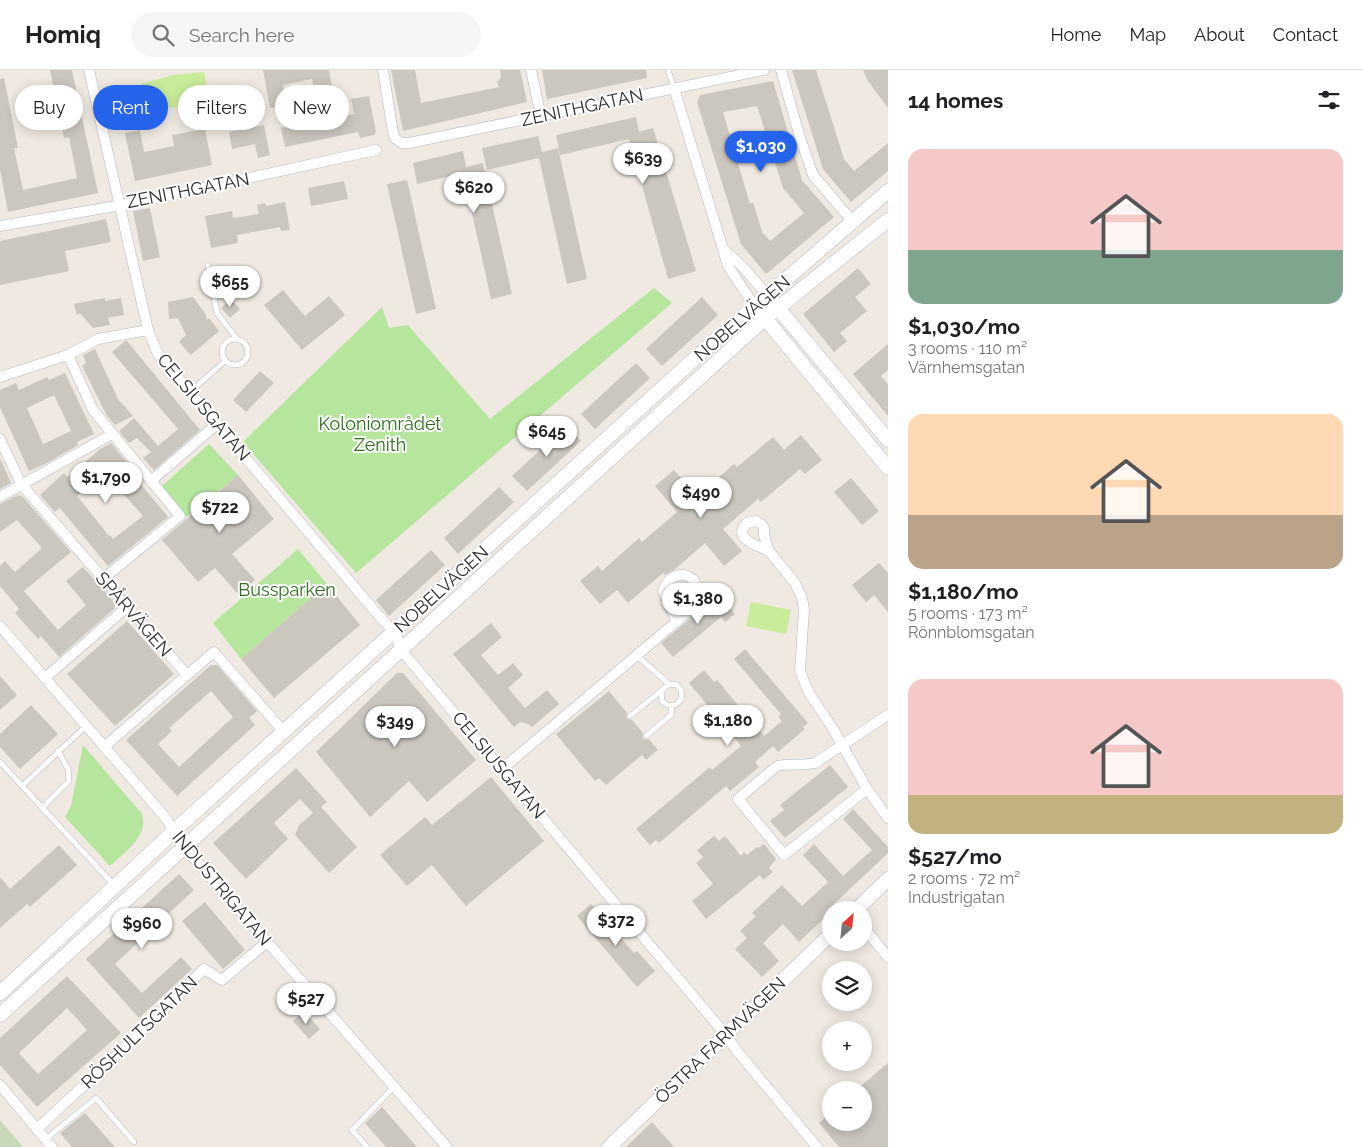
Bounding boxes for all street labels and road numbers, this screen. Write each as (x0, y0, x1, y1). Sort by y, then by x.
street label: ZENITHGATAN (519, 84, 645, 130)
street label: ZENITHGATAN (125, 168, 251, 212)
street label: NOBELVÄGEN (690, 271, 794, 365)
street label: CELSIUSGATAN (153, 349, 255, 465)
street label: NOBELVÄGEN (390, 541, 492, 637)
street label: SPÅRVÄGEN (91, 567, 177, 661)
street label: CELSIUSGATAN (448, 707, 550, 823)
street label: INDUSTRIGATAN (168, 827, 276, 949)
street label: RÖSHULTSGATAN (77, 971, 201, 1093)
street label: ÖSTRA FARMVÄGEN (650, 972, 790, 1108)

